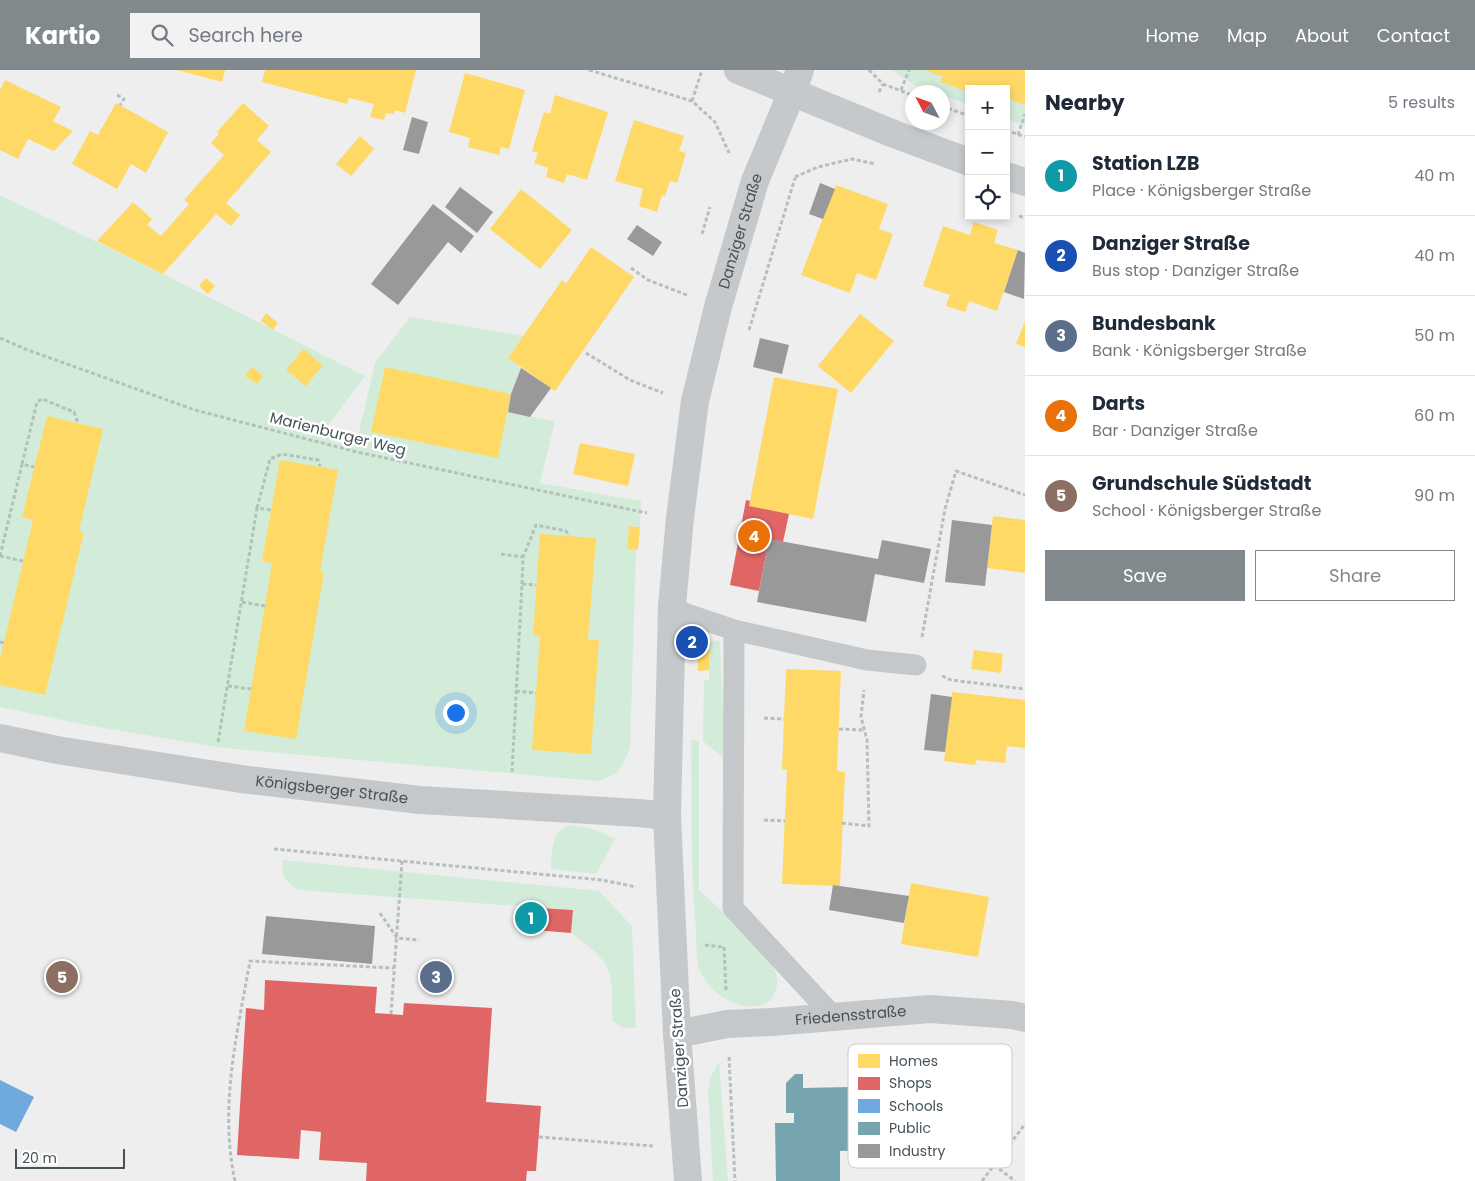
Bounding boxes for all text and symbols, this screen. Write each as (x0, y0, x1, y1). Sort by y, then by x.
search box (130, 13, 480, 58)
text: Kartio (25, 19, 100, 52)
icon: search (148, 21, 176, 49)
text: Search here (188, 22, 303, 49)
text: Home (1145, 23, 1199, 48)
text: Map (1227, 23, 1267, 48)
text: About (1295, 23, 1349, 48)
text: Contact (1377, 23, 1450, 48)
north arrow (905, 85, 950, 130)
map controls (965, 85, 1010, 220)
button: + (965, 85, 1010, 130)
text: Nearby (1045, 88, 1125, 117)
text: 5 results (1388, 91, 1455, 114)
button: − (965, 130, 1010, 175)
text: Station LZB (1092, 150, 1199, 177)
text: 1 (1058, 164, 1064, 187)
text: 40 m (1414, 164, 1455, 187)
street label: Danziger Straße (713, 170, 767, 291)
button: locate (965, 175, 1010, 220)
text: Place · Königsberger Straße (1092, 179, 1311, 202)
text: Danziger Straße (1092, 230, 1250, 257)
text: 2 (1056, 244, 1066, 267)
text: 40 m (1414, 244, 1455, 267)
text: Bus stop · Danziger Straße (1092, 259, 1299, 282)
text: Bundesbank (1092, 310, 1216, 337)
text: 3 (1056, 324, 1066, 347)
text: 50 m (1414, 324, 1455, 347)
text: Bank · Königsberger Straße (1092, 339, 1307, 362)
text: Darts (1092, 390, 1145, 417)
text: 4 (1056, 404, 1066, 427)
text: 60 m (1414, 404, 1455, 427)
street label: Marienburger Weg (268, 406, 408, 461)
text: Bar · Danziger Straße (1092, 419, 1258, 442)
text: Grundschule Südstadt (1092, 470, 1311, 497)
text: 5 (1056, 484, 1066, 507)
text: 90 m (1414, 484, 1455, 507)
text: School · Königsberger Straße (1092, 499, 1321, 522)
pin: 4 (738, 517, 770, 555)
button: Save (1045, 550, 1245, 601)
button: Share (1255, 550, 1455, 601)
pin: 2 (676, 623, 708, 661)
your location (443, 700, 469, 726)
street label: Königsberger Straße (254, 770, 409, 809)
pin: 1 (515, 899, 547, 937)
pin: 5 (46, 958, 78, 996)
pin: 3 (420, 958, 452, 996)
street label: Danziger Straße (664, 988, 693, 1108)
street label: Friedensstraße (794, 1000, 907, 1030)
legend (848, 1044, 1012, 1168)
text: Homes (889, 1051, 938, 1071)
text: Shops (889, 1073, 932, 1093)
text: Schools (889, 1096, 943, 1116)
text: Public (889, 1118, 931, 1138)
text: Industry (889, 1141, 945, 1161)
scale bar (15, 1146, 125, 1169)
text: 20 m (22, 1148, 57, 1168)

